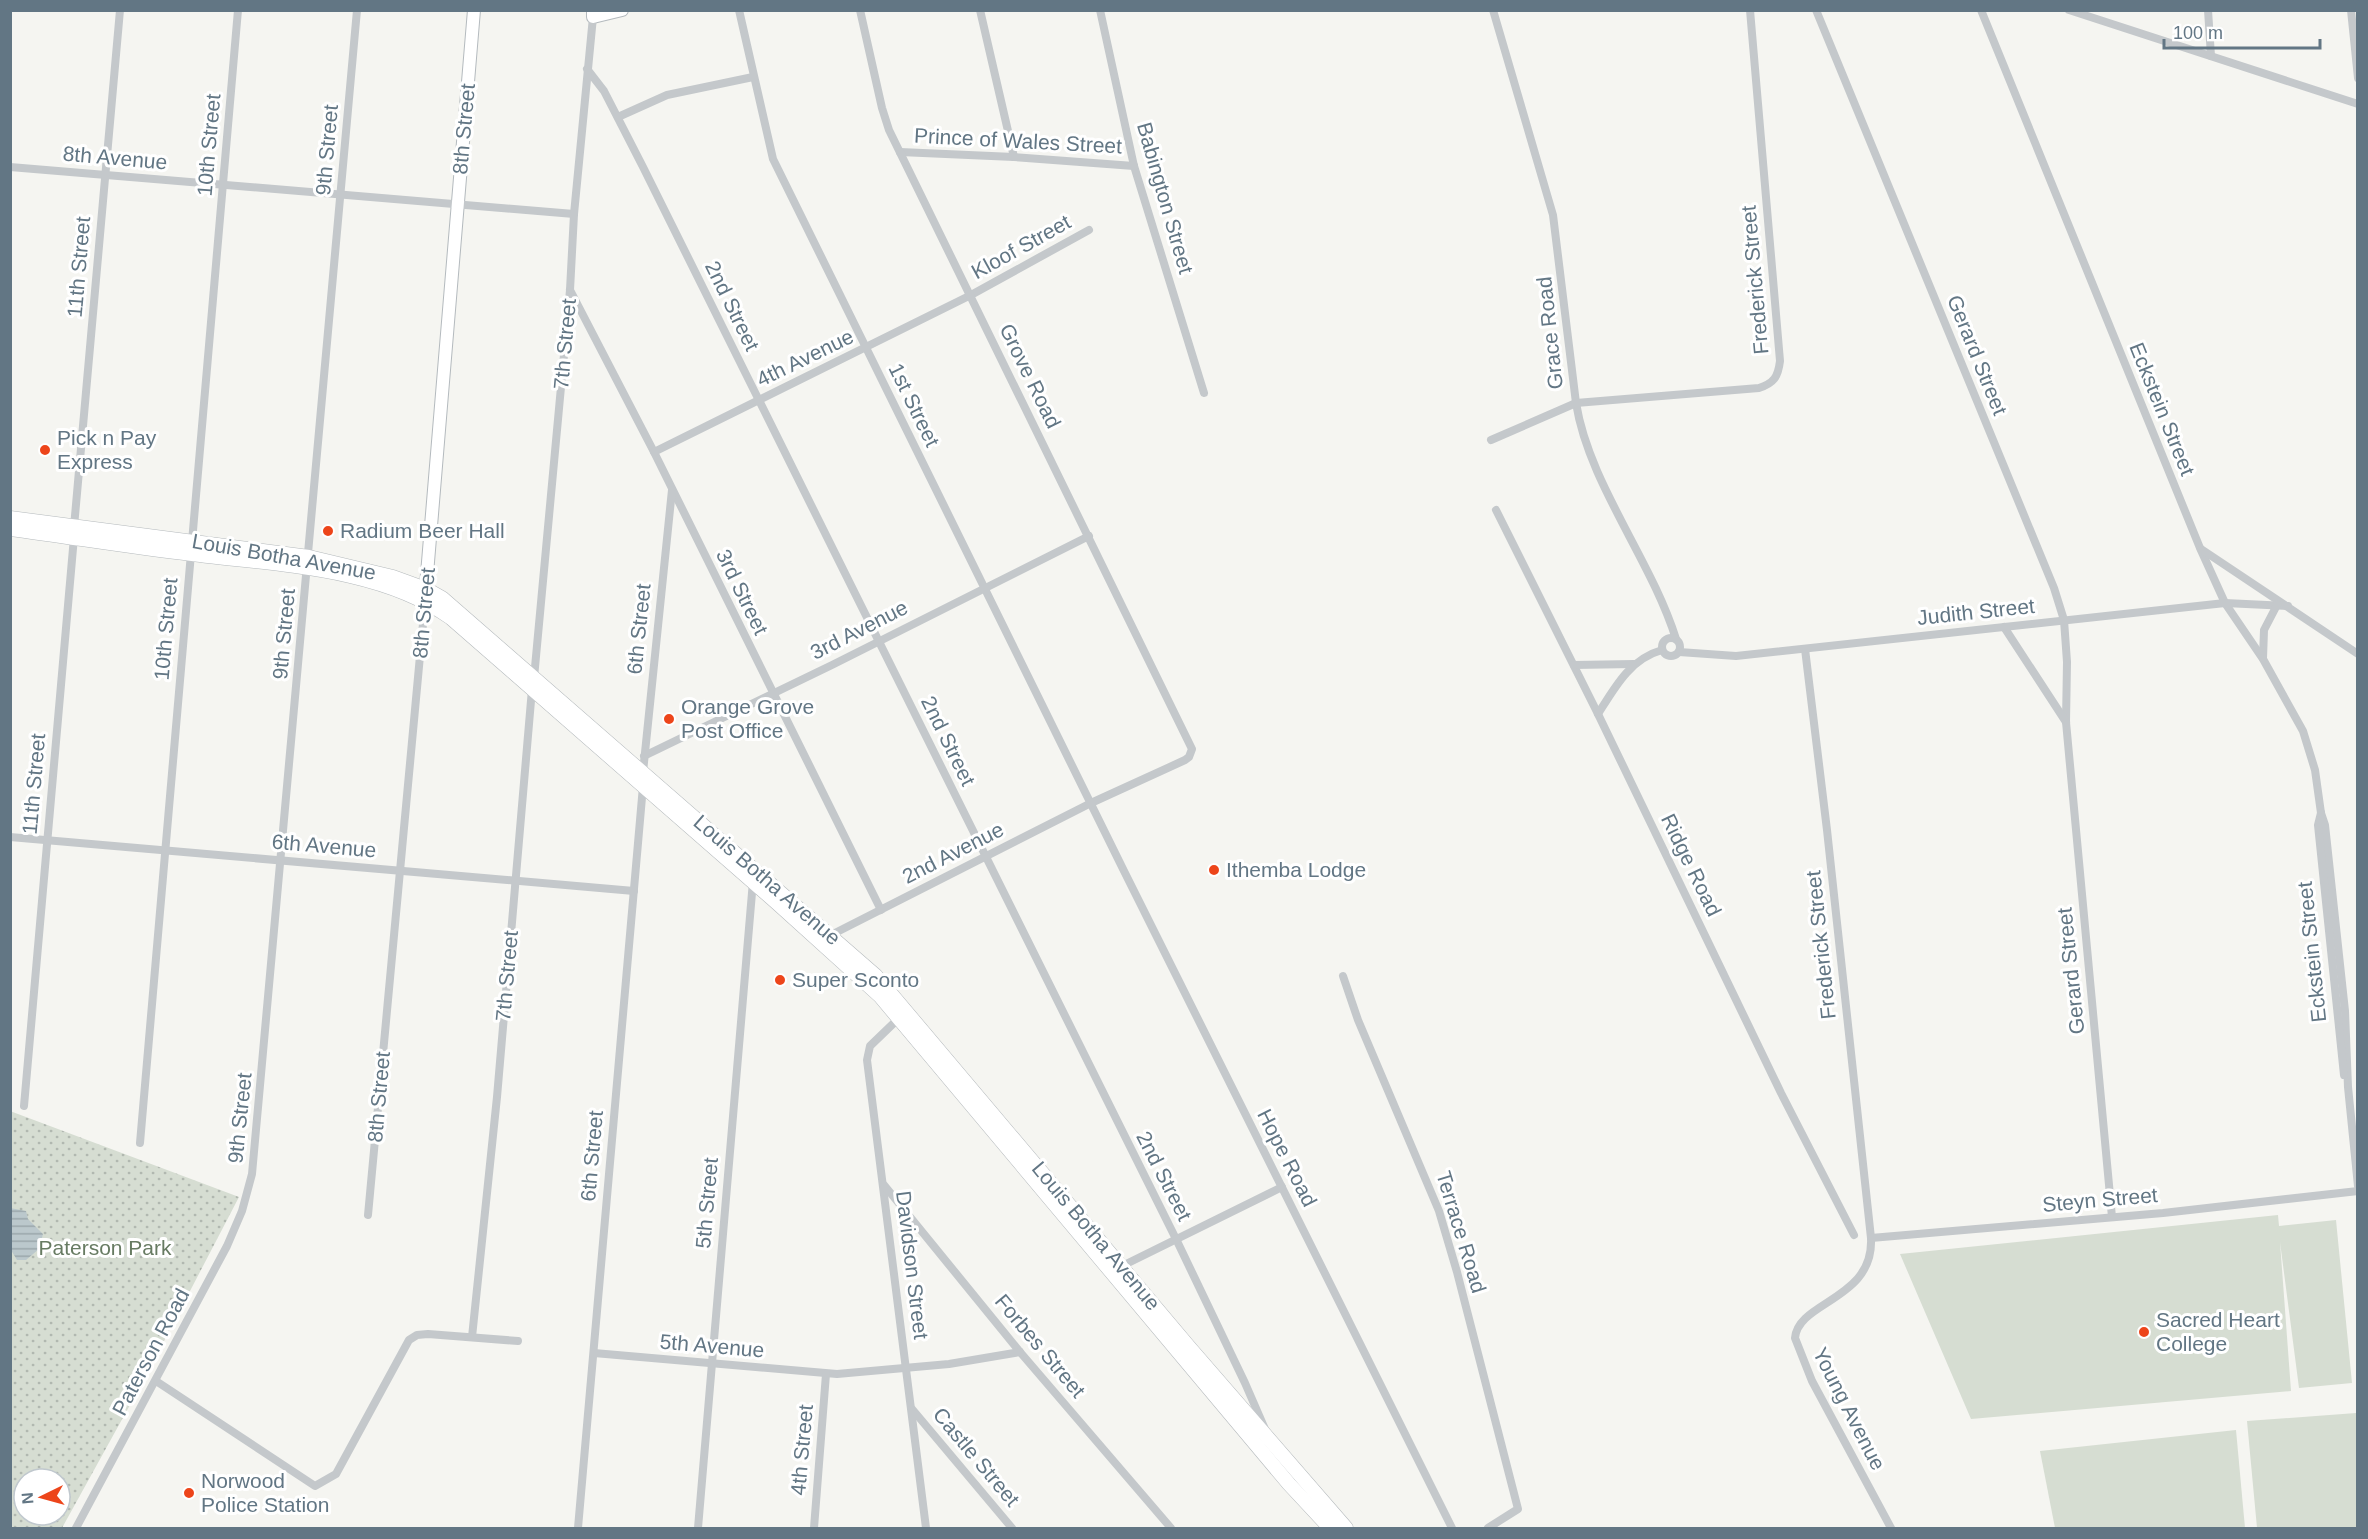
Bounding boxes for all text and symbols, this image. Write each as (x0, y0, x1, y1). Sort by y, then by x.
scale bar (2164, 12, 2320, 50)
text: 100 m (2173, 23, 2223, 43)
street label: 8th Street (448, 82, 479, 175)
street label: 10th Street (193, 93, 224, 197)
street label: 9th Street (311, 103, 342, 196)
street label: Babington Street (1133, 119, 1198, 276)
street label: Prince of Wales Street (913, 124, 1123, 157)
street label: 8th Avenue (62, 141, 168, 174)
street label: Frederick Street (1737, 204, 1772, 355)
street label: Kloof Street (967, 210, 1074, 283)
street label: 11th Street (63, 215, 94, 318)
street label: 2nd Street (701, 257, 764, 355)
street label: Grace Road (1532, 276, 1567, 391)
street label: Gerard Street (1943, 292, 2012, 418)
street label: 7th Street (549, 297, 580, 390)
street label: Grove Road (995, 320, 1066, 432)
street label: 4th Avenue (753, 324, 857, 391)
street label: Eckstein Street (2125, 339, 2200, 479)
street label: 1st Street (884, 359, 945, 450)
place label: Pick n Pay Express (57, 426, 157, 473)
marker: Pick n Pay Express (38, 443, 52, 457)
place label: Radium Beer Hall (340, 519, 505, 542)
marker: Radium Beer Hall (321, 524, 335, 538)
street label: Louis Botha Avenue (190, 529, 378, 584)
street label: 3rd Street (712, 545, 773, 638)
street label: 8th Street (408, 566, 439, 659)
street label: 10th Street (150, 577, 181, 681)
street label: 6th Street (622, 582, 655, 675)
street label: 9th Street (268, 587, 299, 680)
street label: Judith Street (1916, 594, 2036, 629)
street label: 3rd Avenue (806, 595, 911, 664)
street label: 2nd Street (917, 692, 980, 790)
place label: Orange Grove Post Office (681, 695, 814, 742)
marker: Orange Grove Post Office (662, 712, 676, 726)
street label: 11th Street (18, 732, 49, 835)
street label: Louis Botha Avenue (689, 810, 845, 949)
street label: Ridge Road (1657, 810, 1726, 920)
street label: 2nd Avenue (898, 817, 1007, 888)
street label: 6th Avenue (271, 829, 377, 862)
place label: Ithemba Lodge (1226, 858, 1366, 881)
marker: Ithemba Lodge (1207, 863, 1221, 877)
street label: Frederick Street (1801, 869, 1840, 1021)
street label: Eckstein Street (2293, 880, 2330, 1023)
street label: Gerard Street (2052, 906, 2089, 1036)
street label: 7th Street (491, 929, 522, 1022)
place label: Super Sconto (792, 968, 919, 991)
marker: Super Sconto (773, 973, 787, 987)
street label: 8th Street (363, 1050, 394, 1143)
street label: 9th Street (223, 1071, 256, 1164)
street label: Hope Road (1253, 1105, 1322, 1210)
street label: 6th Street (576, 1109, 607, 1202)
street label: 2nd Street (1132, 1127, 1197, 1224)
street label: 5th Street (691, 1156, 722, 1249)
street label: Louis Botha Avenue (1028, 1157, 1165, 1314)
street label: Terrace Road (1432, 1168, 1491, 1295)
street label: Steyn Street (2041, 1183, 2159, 1216)
street label: Davidson Street (892, 1189, 933, 1341)
park label: Paterson Park (38, 1236, 172, 1259)
street label: Paterson Road (108, 1285, 194, 1419)
street label: Forbes Street (991, 1290, 1090, 1402)
place label: Sacred Heart College (2156, 1308, 2280, 1355)
marker: Sacred Heart College (2137, 1325, 2151, 1339)
street label: 5th Avenue (659, 1329, 765, 1362)
street label: Young Avenue (1809, 1344, 1890, 1474)
street label: 4th Street (786, 1403, 817, 1496)
street label: Castle Street (929, 1403, 1024, 1511)
north arrow (12, 1467, 72, 1527)
place label: Norwood Police Station (201, 1469, 329, 1516)
marker: Norwood Police Station (182, 1486, 196, 1500)
text: N (19, 1492, 37, 1505)

